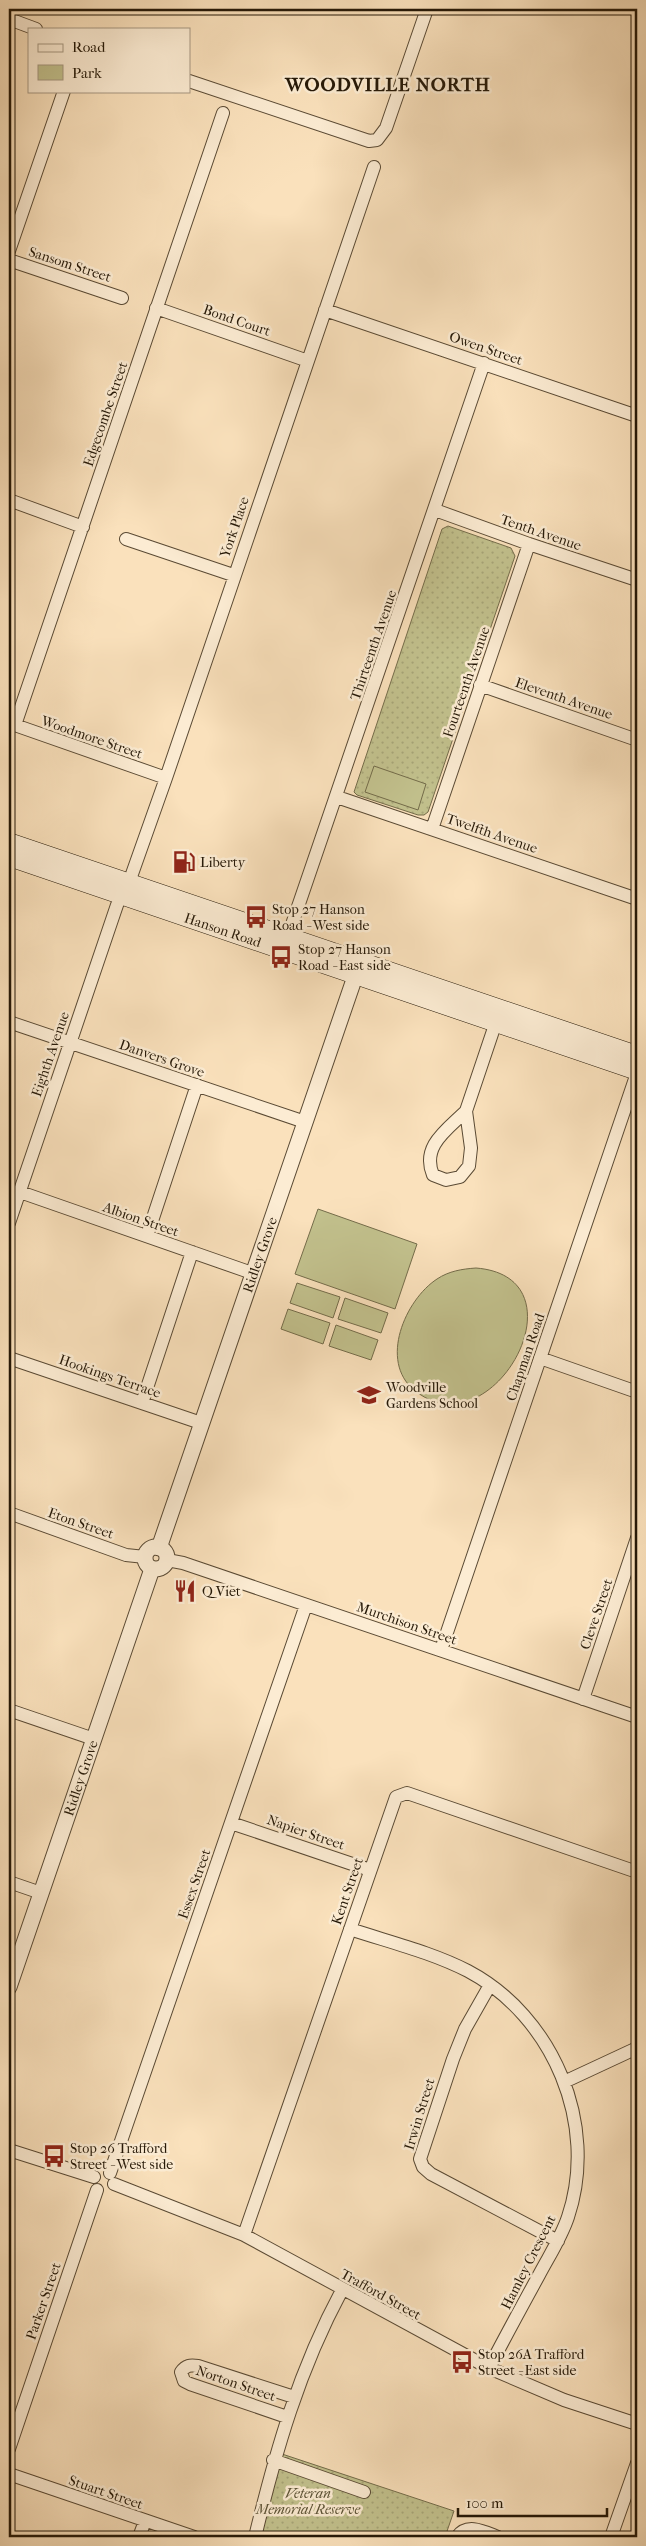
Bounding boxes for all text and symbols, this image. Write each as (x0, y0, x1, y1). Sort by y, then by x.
legend (28, 28, 190, 92)
text: Road (72, 38, 106, 56)
text: Park (72, 64, 102, 82)
district label: WOODVILLE NORTH (284, 74, 491, 96)
street label: Sansom Street (26, 243, 113, 286)
street label: Bond Court (201, 301, 273, 340)
street label: Owen Street (447, 328, 525, 369)
street label: Edgecombe Street (80, 360, 131, 469)
street label: York Place (216, 494, 253, 561)
street label: Tenth Avenue (498, 511, 584, 554)
street label: Thirteenth Avenue (347, 588, 400, 703)
street label: Fourteenth Avenue (440, 624, 493, 740)
street label: Eleventh Avenue (513, 674, 615, 723)
street label: Woodmore Street (38, 712, 145, 763)
street label: Twelfth Avenue (444, 810, 540, 857)
fuel station icon: Liberty (171, 849, 197, 875)
place label: Liberty (200, 854, 246, 871)
place label: Stop 27 Hanson Road - West side (272, 901, 370, 934)
bus stop icon: Stop 27 Hanson Road - West side (243, 904, 269, 930)
street label: Hanson Road (182, 909, 264, 951)
place label: Stop 27 Hanson Road - East side (298, 941, 391, 974)
bus stop icon: Stop 27 Hanson Road - East side (268, 944, 294, 970)
street label: Eighth Avenue (28, 1009, 73, 1099)
street label: Danvers Grove (117, 1036, 207, 1081)
street label: Albion Street (100, 1198, 181, 1240)
street label: Ridley Grove (239, 1215, 281, 1295)
street label: Chapman Road (503, 1311, 549, 1403)
street label: Hookings Terrace (57, 1351, 163, 1402)
place label: Woodville Gardens School (385, 1379, 478, 1412)
school or university icon: Woodville Gardens School (356, 1382, 382, 1408)
street label: Eton Street (46, 1504, 116, 1543)
street label: Cleve Street (576, 1577, 616, 1652)
restaurant icon: Q Viet (172, 1578, 198, 1604)
place label: Q Viet (202, 1583, 241, 1600)
street label: Murchison Street (354, 1598, 459, 1649)
street label: Ridley Grove (60, 1738, 102, 1818)
street label: Napier Street (265, 1811, 347, 1854)
street label: Essex Street (175, 1847, 214, 1921)
street label: Kent Street (328, 1855, 367, 1927)
street label: Irwin Street (401, 2076, 438, 2152)
place label: Stop 26 Trafford Street - West side (70, 2140, 173, 2173)
bus stop icon: Stop 26 Trafford Street - West side (41, 2143, 67, 2169)
street label: Hamley Crescent (497, 2212, 560, 2312)
street label: Parker Street (22, 2260, 65, 2342)
street label: Trafford Street (337, 2265, 424, 2324)
place label: Stop 26A Trafford Street - East side (478, 2346, 585, 2379)
bus stop icon: Stop 26A Trafford Street - East side (449, 2349, 475, 2375)
street label: Norton Street (194, 2362, 278, 2405)
street label: Stuart Street (66, 2472, 145, 2513)
park label: Veteran Memorial Reserve (255, 2485, 360, 2518)
scale bar (458, 2486, 607, 2518)
text: 100 m (466, 2494, 504, 2512)

